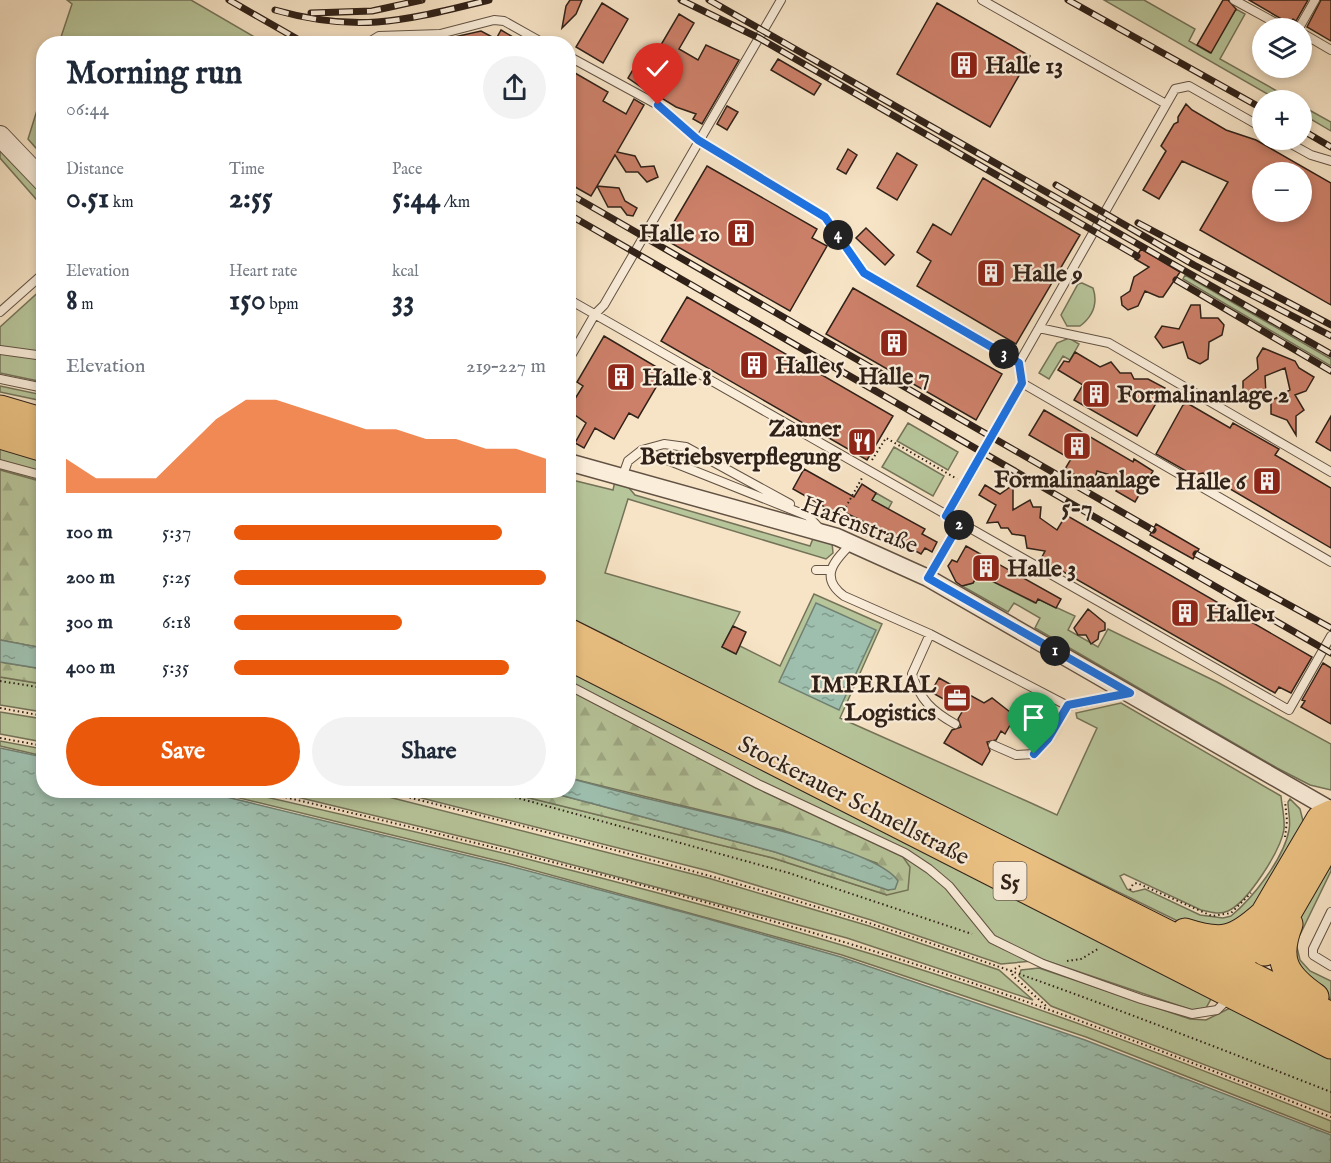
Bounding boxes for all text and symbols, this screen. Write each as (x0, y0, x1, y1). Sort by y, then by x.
map controls (1252, 18, 1312, 222)
button: layers (1252, 18, 1312, 78)
pin (632, 43, 683, 105)
building icon: Halle 13 (948, 49, 980, 81)
place label: Halle 13 (985, 51, 1063, 82)
icon: check (641, 52, 674, 85)
text: Morning run (66, 53, 242, 95)
button: share (483, 56, 546, 119)
button: + (1252, 90, 1312, 150)
text: 06:44 (66, 97, 109, 122)
text: Distance (66, 160, 124, 180)
text: Time (229, 160, 265, 180)
text: Pace (392, 160, 422, 180)
button: − (1252, 162, 1312, 222)
text: 0.51 (66, 180, 109, 218)
text: 2:55 (229, 180, 273, 218)
text: 5:44 (392, 180, 440, 218)
text: km (109, 193, 134, 213)
text: /km (440, 193, 470, 213)
building icon: Halle 10 (725, 217, 757, 249)
place label: Halle 10 (639, 219, 720, 250)
pin: 4 (823, 220, 853, 250)
text: 4 (834, 225, 842, 245)
building icon: Halle 9 (975, 257, 1007, 289)
place label: Halle 9 (1012, 259, 1083, 290)
text: Elevation (66, 262, 129, 282)
text: Heart rate (229, 262, 297, 282)
text: kcal (392, 262, 419, 282)
text: 8 (66, 282, 78, 320)
text: 150 (229, 282, 266, 320)
text: 33 (392, 282, 414, 320)
text: m (78, 295, 94, 315)
text: bpm (266, 295, 299, 315)
building icon: Halle 7 (878, 327, 910, 359)
pin: 3 (989, 339, 1019, 369)
text: 3 (1001, 344, 1007, 364)
building icon: Halle 5 (738, 349, 770, 381)
place label: Halle 5 (775, 351, 844, 382)
text: Elevation (66, 354, 145, 379)
text: 219–227 m (466, 354, 546, 379)
building icon: Halle 8 (605, 361, 637, 393)
place label: Halle 7 (858, 362, 930, 393)
place label: Halle 8 (642, 363, 712, 394)
building icon: Formalinanlage 2 (1080, 378, 1112, 410)
place label: Formalinanlage 2 (1117, 380, 1289, 411)
place label: Zauner Betriebsverpflegung (640, 414, 842, 473)
restaurant icon: Zauner Betriebsverpflegung (846, 426, 878, 458)
building icon: Formalinaanlage 5-7 (1061, 430, 1093, 462)
place label: Formalinaanlage 5-7 (994, 465, 1160, 524)
building icon: Halle 6 (1251, 465, 1283, 497)
place label: Halle 6 (1176, 467, 1247, 498)
street label: Hafenstraße (797, 489, 922, 562)
pin: 2 (944, 510, 974, 540)
text: 2 (955, 515, 963, 535)
text: 100 m (66, 520, 113, 545)
text: 5:37 (162, 520, 191, 545)
building icon: Halle 3 (970, 552, 1002, 584)
place label: Halle 3 (1007, 554, 1076, 585)
text: 200 m (66, 565, 115, 590)
text: 5:25 (162, 565, 191, 590)
building icon: Halle 1 (1169, 597, 1201, 629)
place label: Halle 1 (1206, 599, 1275, 630)
text: 300 m (66, 610, 113, 635)
text: 6:18 (162, 610, 191, 635)
pin: 1 (1040, 636, 1070, 666)
text: 1 (1052, 641, 1058, 661)
text: 400 m (66, 655, 115, 680)
text: 5:35 (162, 655, 189, 680)
place label: IMPERIAL Logistics (811, 670, 937, 729)
office icon: IMPERIAL Logistics (941, 682, 973, 714)
pin (1008, 692, 1059, 754)
icon: arrive (1017, 701, 1050, 734)
button: Save (66, 717, 300, 786)
button: Share (312, 717, 546, 786)
street label: Stockerauer Schnellstraße (732, 729, 974, 873)
road number: S5 (994, 862, 1026, 900)

